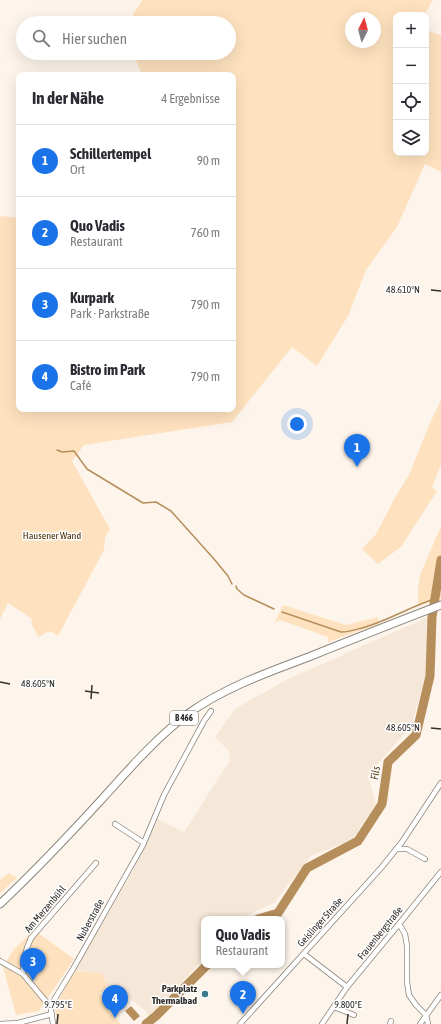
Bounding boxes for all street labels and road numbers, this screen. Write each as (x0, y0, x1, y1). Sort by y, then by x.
road number: B 466 (170, 711, 198, 725)
street label: Am Merzenbühl (22, 883, 68, 935)
street label: Geislinger Straße (295, 895, 345, 949)
street label: Nuberstraße (74, 897, 106, 943)
street label: Frauenbergstraße (355, 904, 405, 962)

